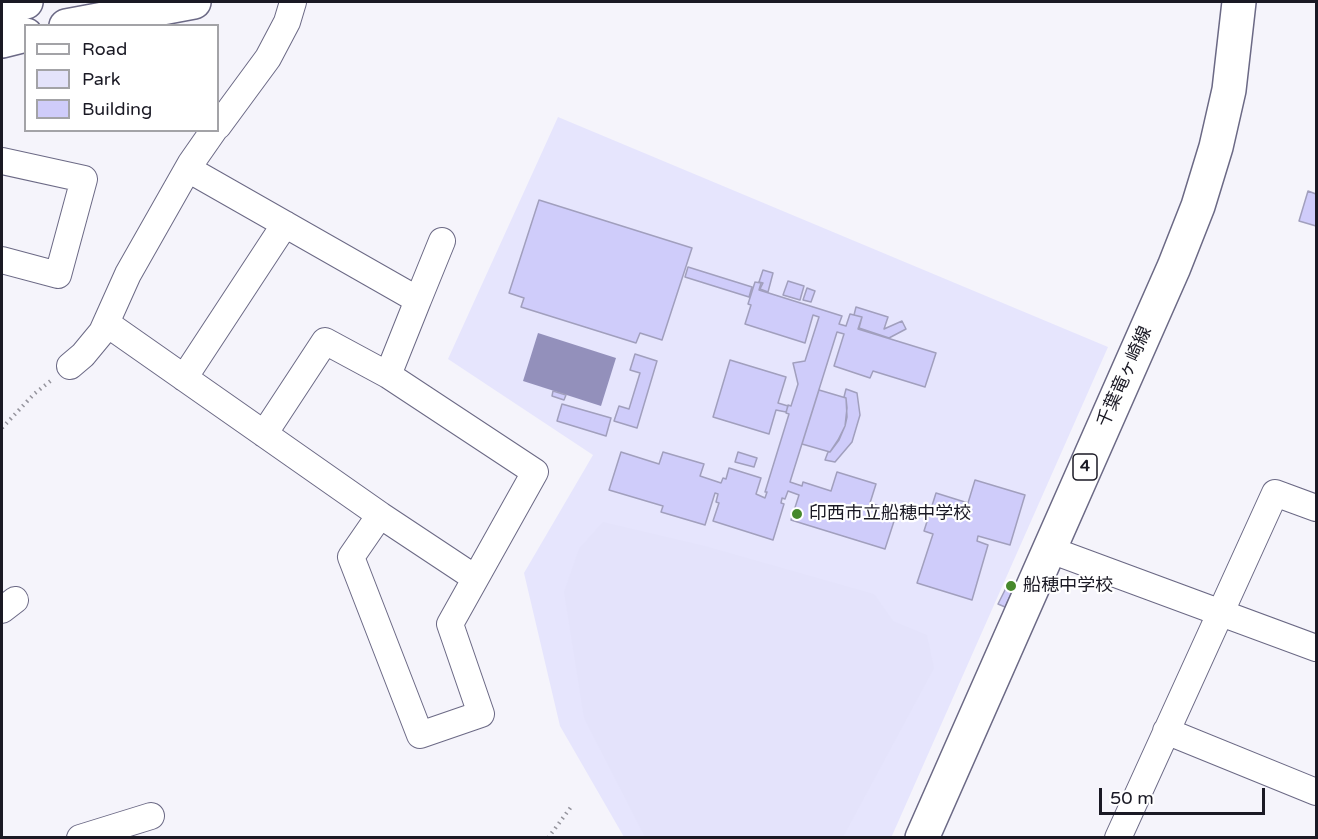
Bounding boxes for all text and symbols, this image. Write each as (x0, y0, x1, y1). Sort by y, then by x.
legend (24, 24, 219, 132)
text: Road (82, 38, 127, 60)
text: Park (82, 68, 120, 90)
text: Building (82, 98, 152, 120)
street label: 千葉竜ヶ崎線 (1093, 323, 1157, 431)
road number: 4 (1073, 454, 1097, 480)
place label: 印西市立船穂中学校 (809, 503, 971, 525)
marker: 印西市立船穂中学校 (790, 507, 804, 521)
place label: 船穂中学校 (1023, 575, 1113, 597)
marker: 船穂中学校 (1004, 579, 1018, 593)
scale bar (1102, 776, 1268, 814)
text: 50 m (1110, 787, 1154, 809)

